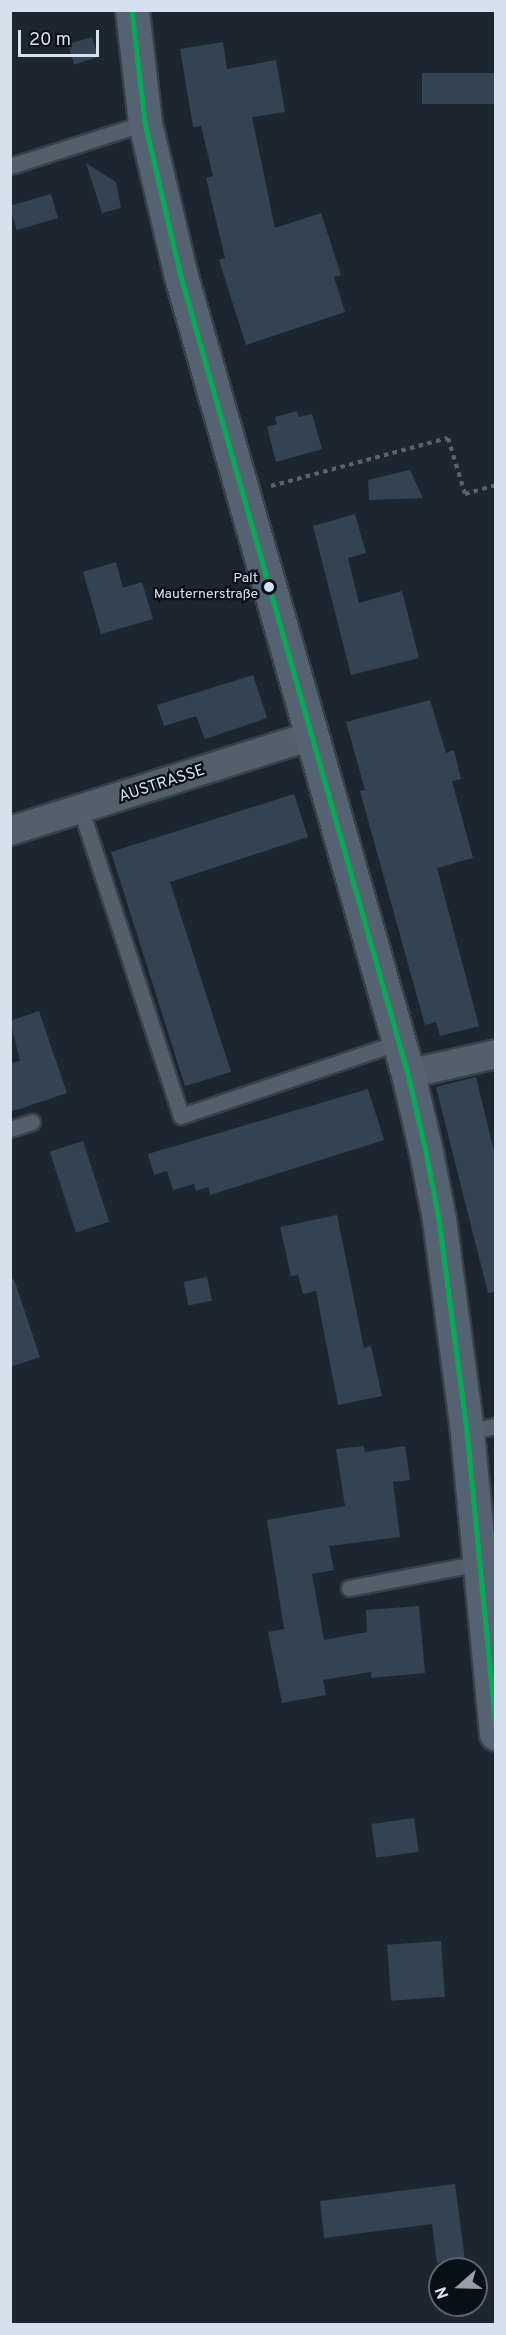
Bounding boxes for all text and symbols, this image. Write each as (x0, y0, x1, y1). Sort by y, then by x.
scale bar (21, 18, 102, 56)
text: 20 m (29, 29, 71, 52)
place label: Palt Mauternerstraße (154, 571, 258, 604)
marker: Palt Mauternerstraße (263, 581, 275, 593)
street label: AUSTRASSE (117, 761, 207, 807)
north arrow (428, 2257, 488, 2317)
text: N (432, 2284, 454, 2301)

